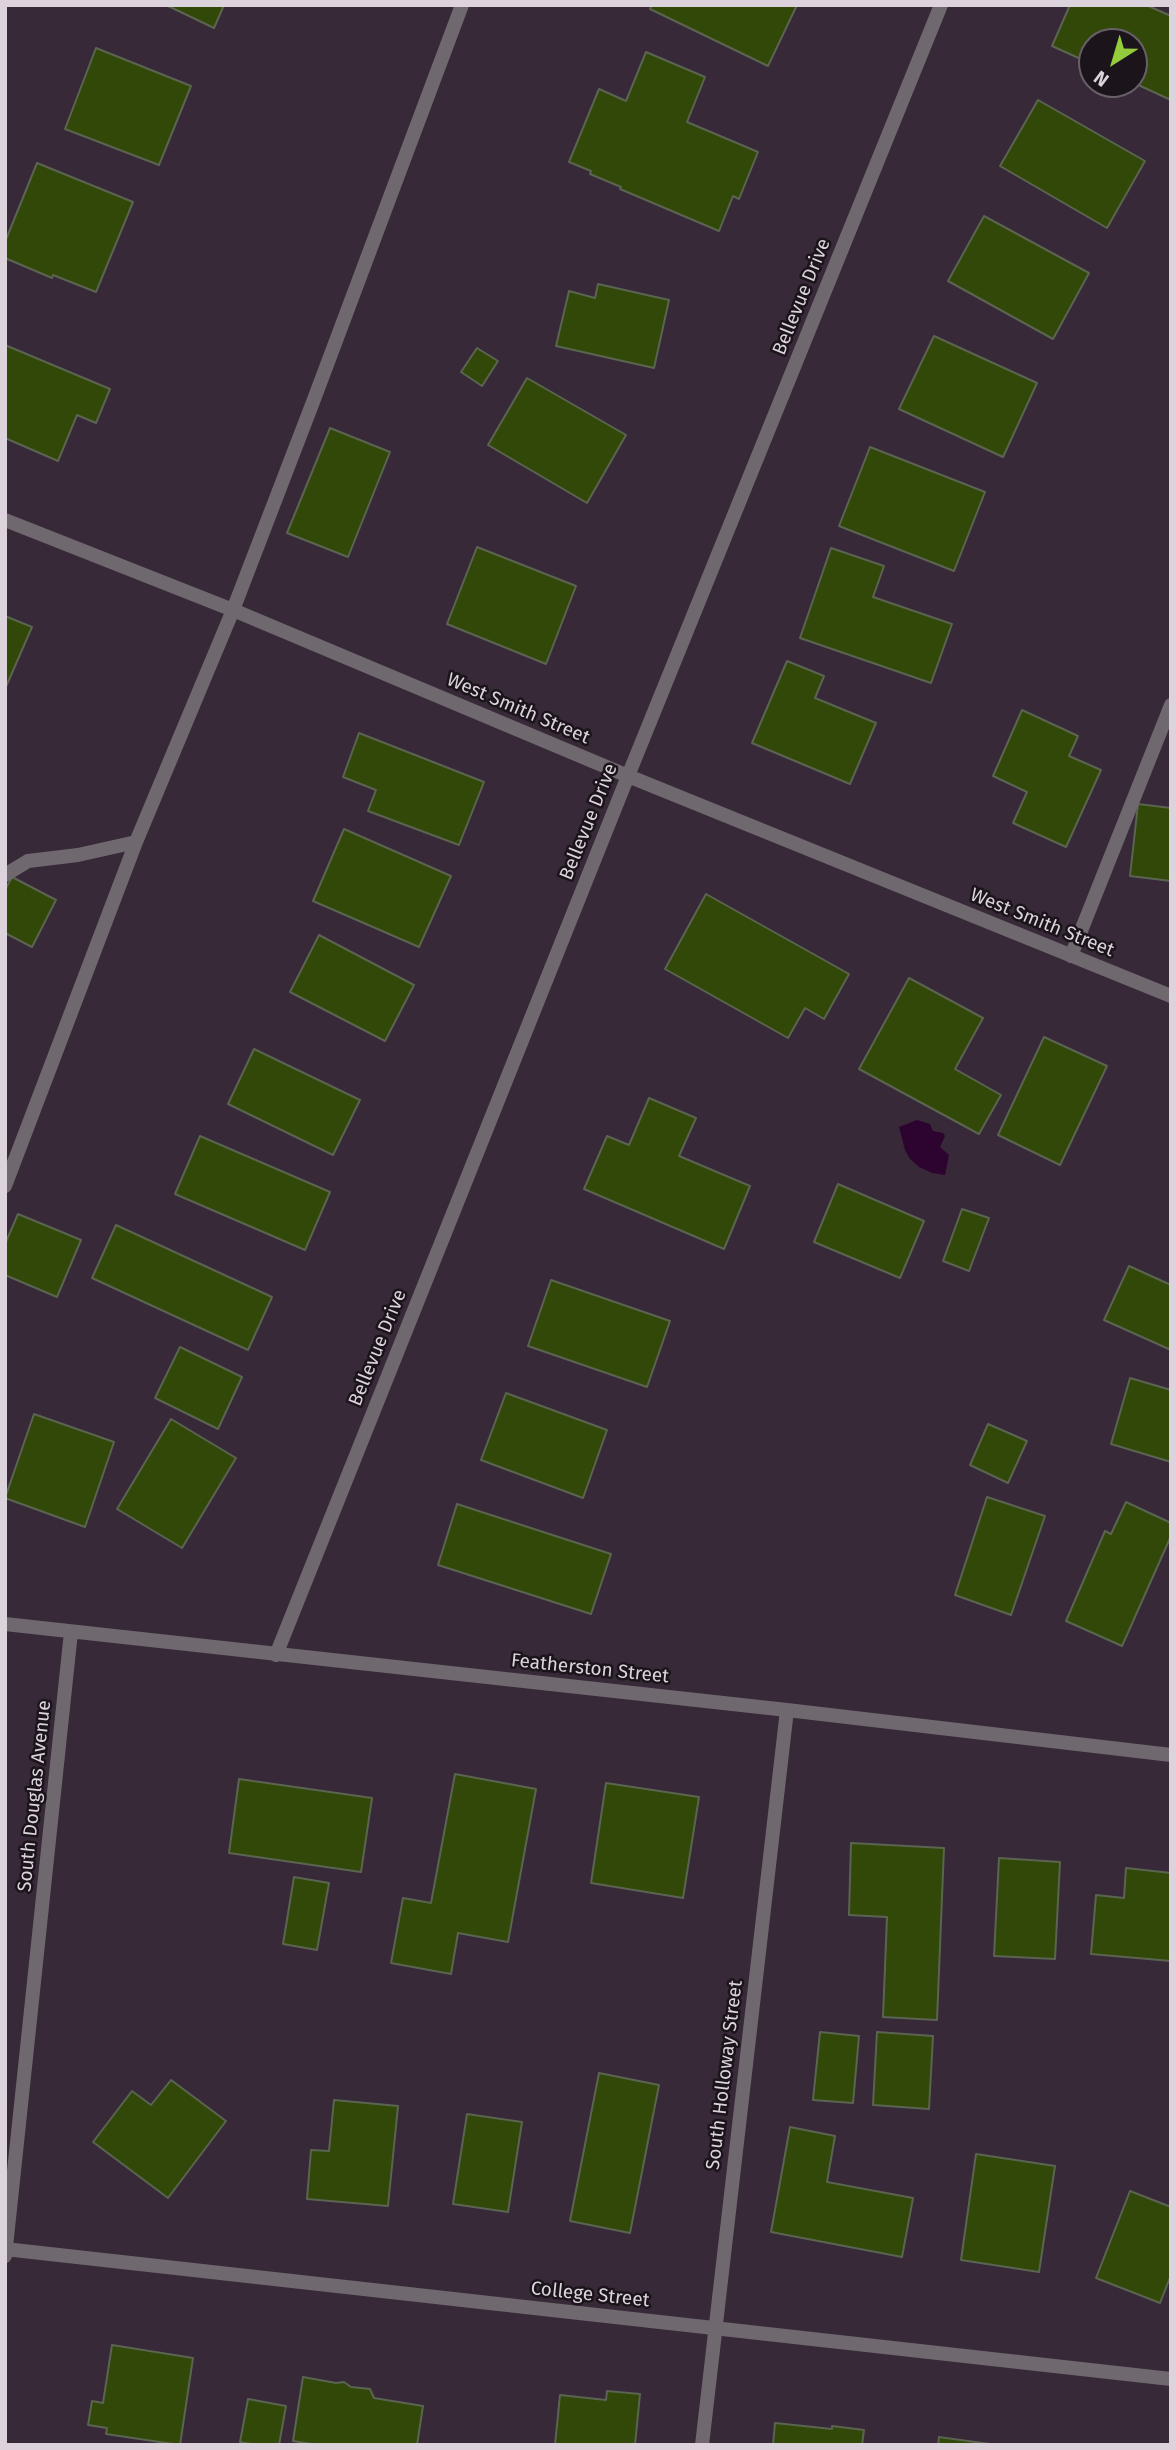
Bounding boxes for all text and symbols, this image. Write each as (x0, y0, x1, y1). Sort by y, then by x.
north arrow (1078, 28, 1148, 98)
text: N (1089, 66, 1113, 92)
street label: Bellevue Drive (768, 235, 836, 359)
street label: West Smith Street (443, 669, 593, 749)
street label: Bellevue Drive (555, 760, 623, 884)
street label: West Smith Street (967, 884, 1117, 962)
street label: Bellevue Drive (344, 1286, 412, 1410)
street label: Featherston Street (510, 1649, 670, 1689)
street label: South Douglas Avenue (14, 1699, 56, 1893)
street label: South Holloway Street (702, 1979, 748, 2171)
street label: College Street (530, 2277, 650, 2313)

